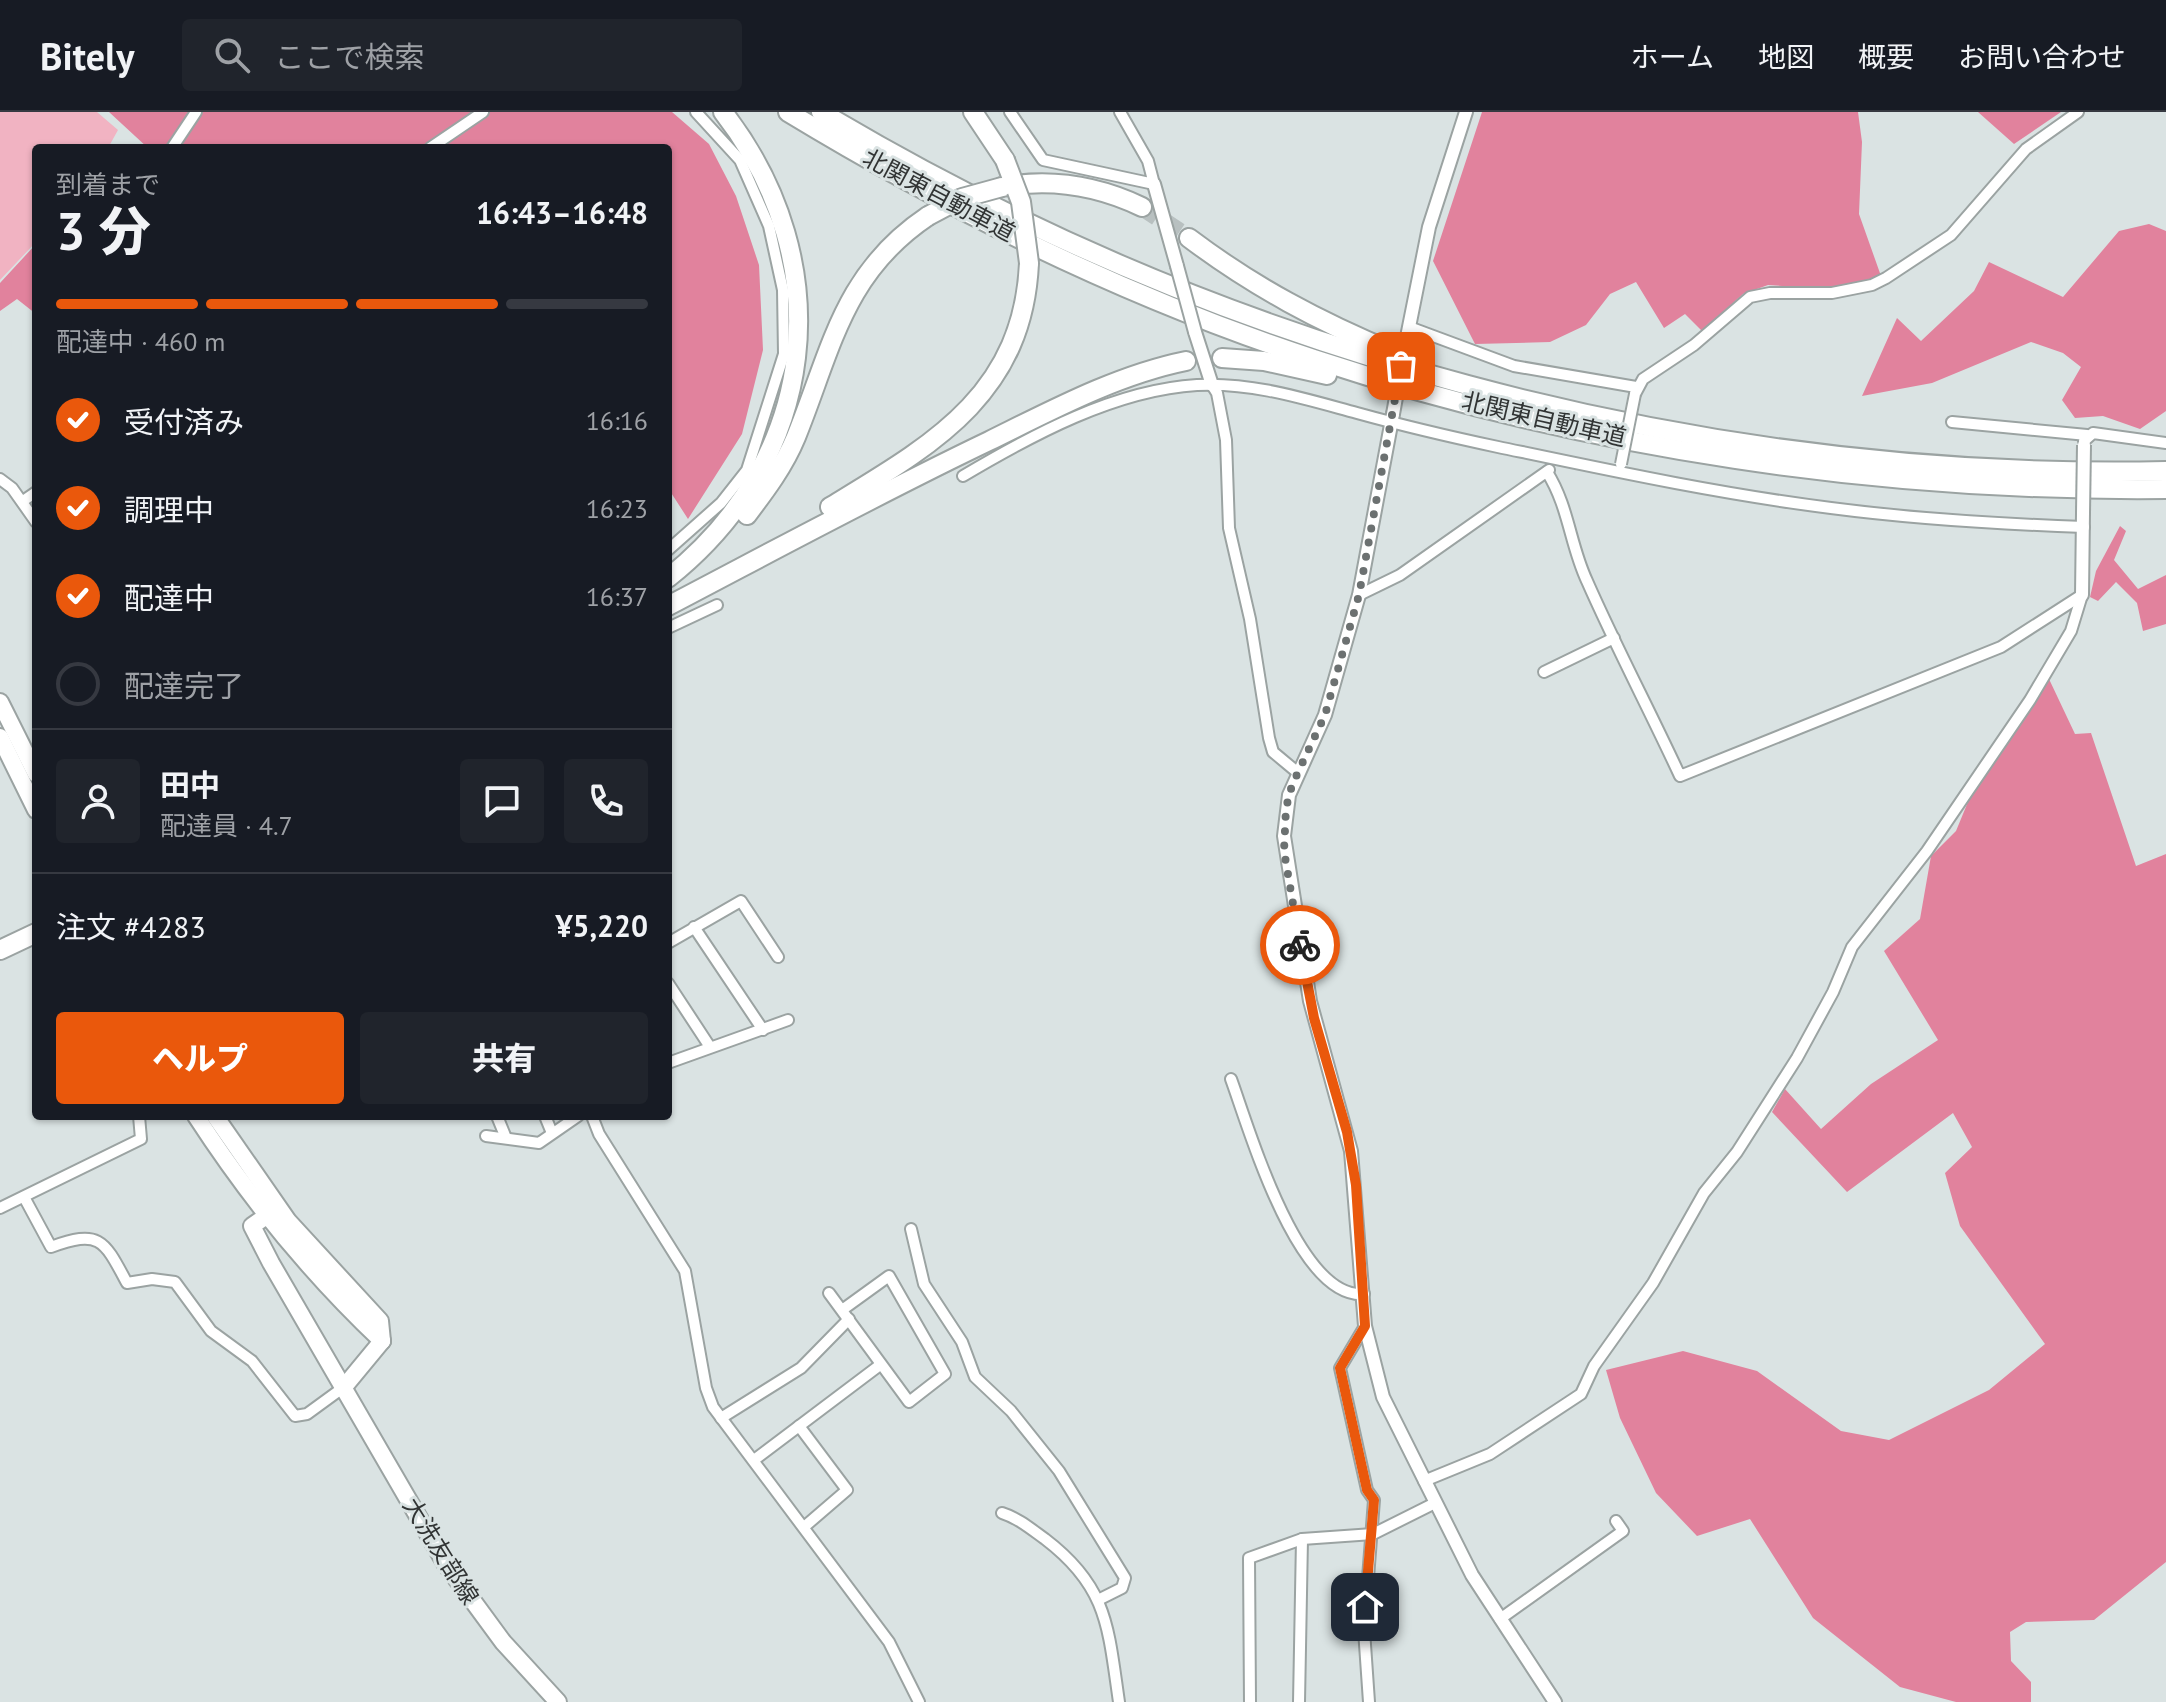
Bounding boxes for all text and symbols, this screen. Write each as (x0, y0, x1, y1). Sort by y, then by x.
search box (182, 19, 742, 91)
text: Bitely (40, 31, 134, 80)
icon: search (210, 33, 254, 77)
text: ここで検索 (274, 37, 424, 76)
text: ホーム (1631, 38, 1714, 75)
text: 地図 (1758, 38, 1814, 75)
text: 概要 (1858, 38, 1914, 75)
text: お問い合わせ (1958, 38, 2126, 75)
street label: 北関東自動車道 (858, 142, 1020, 248)
text: 到着まで (56, 168, 160, 201)
text: 16:43–16:48 (476, 193, 648, 232)
text: 3 分 (56, 197, 151, 264)
text: 配達中 · 460 m (56, 325, 225, 358)
pin (1367, 332, 1435, 400)
icon: bag (1379, 344, 1423, 388)
street label: 北関東自動車道 (1459, 385, 1629, 453)
icon: check (56, 398, 100, 442)
text: 受付済み (124, 402, 244, 441)
text: 16:16 (586, 404, 648, 437)
icon: check (56, 486, 100, 530)
text: 調理中 (124, 490, 214, 529)
text: 16:23 (586, 492, 648, 525)
icon: check (56, 574, 100, 618)
text: 配達中 (124, 578, 214, 617)
text: 16:37 (586, 580, 648, 613)
text: 配達完了 (124, 666, 244, 705)
button: person (56, 759, 140, 843)
button: chat (460, 759, 544, 843)
button: phone (564, 759, 648, 843)
text: 田中 (160, 765, 220, 804)
text: 配達員 · 4.7 (160, 809, 293, 842)
courier (1260, 905, 1340, 985)
text: ¥5,220 (555, 906, 648, 945)
text: 注文 #4283 (56, 907, 206, 946)
icon: bike (1278, 923, 1322, 967)
button: ヘルプ (56, 1012, 344, 1104)
button: 共有 (360, 1012, 648, 1104)
street label: 大洗友部線 (396, 1492, 486, 1610)
pin (1331, 1573, 1399, 1641)
icon: home (1343, 1585, 1387, 1629)

